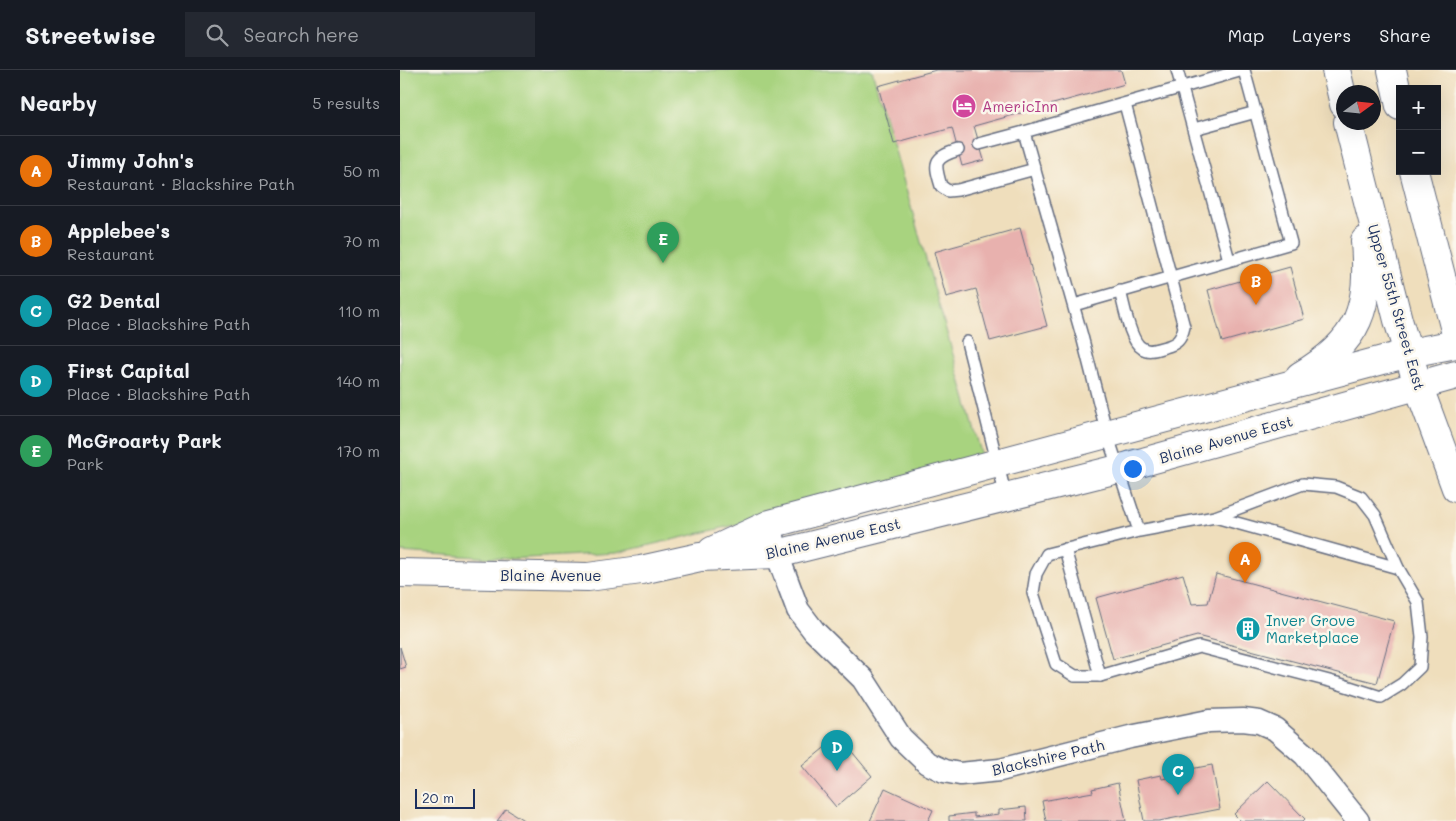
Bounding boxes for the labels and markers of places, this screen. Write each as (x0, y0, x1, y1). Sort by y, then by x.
hotel icon: AmericInn (951, 93, 977, 119)
place label: AmericInn (982, 96, 1058, 116)
pin: E (647, 222, 679, 263)
pin: B (1240, 264, 1272, 305)
pin: A (1229, 542, 1261, 583)
place label: Inver Grove Marketplace (1266, 610, 1359, 647)
building icon: Inver Grove Marketplace (1235, 616, 1261, 642)
pin: D (821, 730, 853, 771)
pin: C (1162, 754, 1194, 795)

